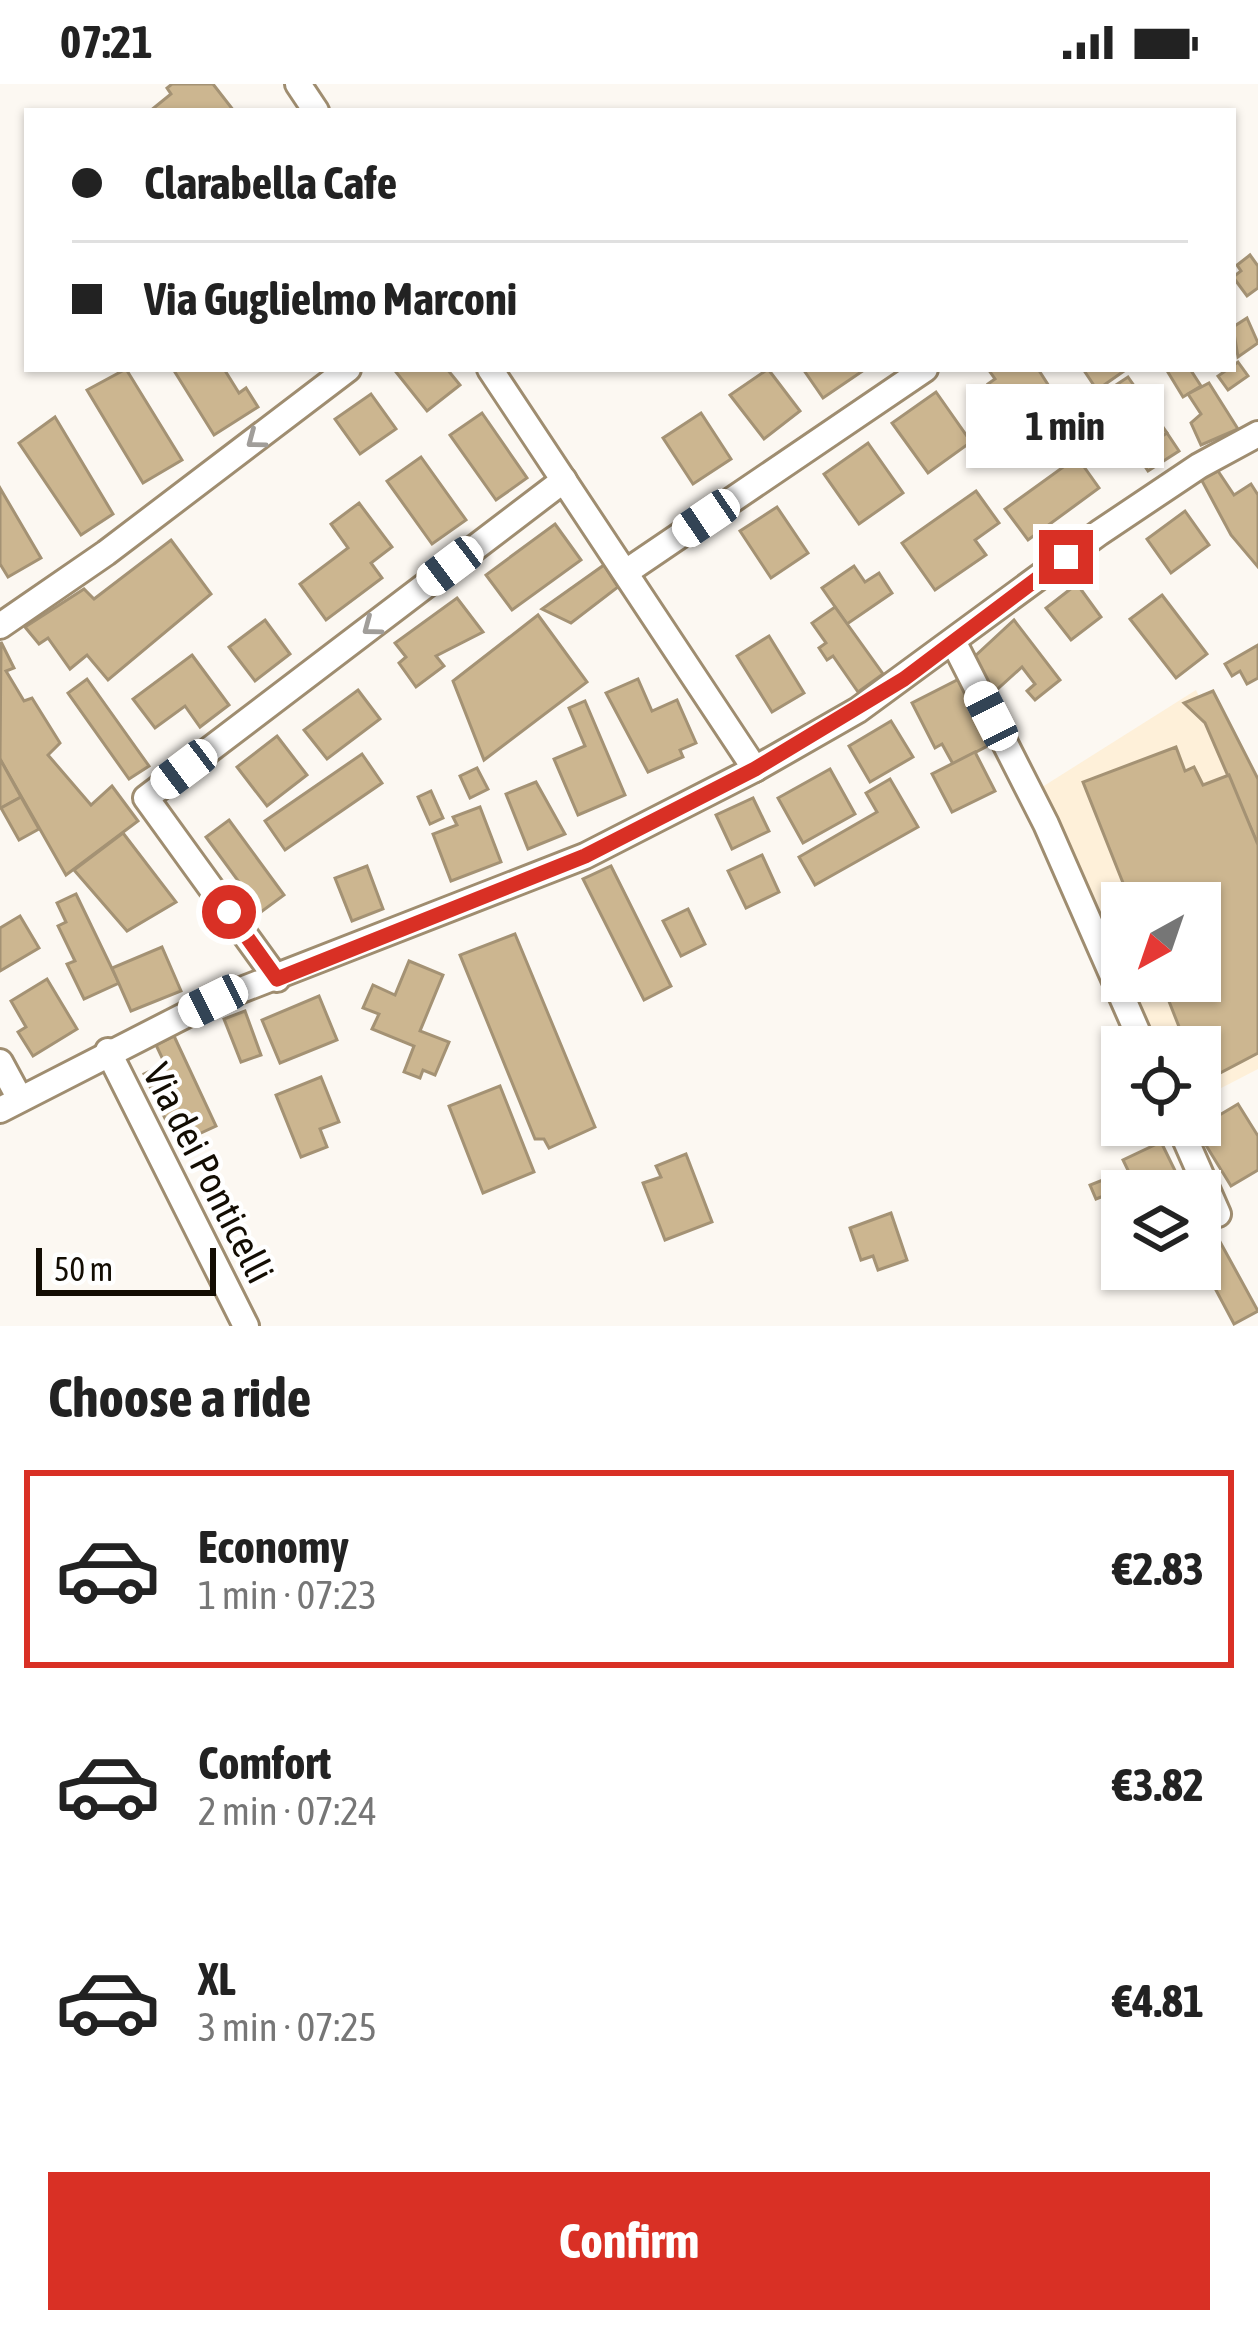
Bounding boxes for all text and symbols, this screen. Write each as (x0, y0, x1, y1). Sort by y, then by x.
text: 07:21 (60, 16, 153, 68)
text: Clarabella Cafe (144, 157, 397, 209)
text: Via Guglielmo Marconi (144, 273, 517, 325)
callout: 1 min (967, 383, 1165, 467)
text: 1 min (1025, 404, 1105, 448)
one-way arrow (247, 426, 269, 447)
car (666, 483, 746, 553)
car (410, 530, 490, 602)
route end (1039, 530, 1093, 584)
one-way arrow (363, 612, 384, 634)
car (959, 676, 1023, 756)
car (144, 733, 224, 805)
north arrow (1101, 882, 1221, 1002)
map controls (1101, 882, 1221, 1290)
route start (202, 885, 256, 939)
car (173, 969, 253, 1033)
button: locate (1101, 1026, 1221, 1146)
street label: Via dei Ponticelli (135, 1056, 283, 1290)
button: layers (1101, 1170, 1221, 1290)
scale bar (36, 1242, 216, 1295)
text: 50 m (54, 1250, 113, 1288)
text: Choose a ride (48, 1367, 311, 1428)
icon: car (54, 1515, 162, 1623)
text: Economy (198, 1521, 349, 1573)
text: €2.83 (1112, 1543, 1204, 1595)
text: 1 min · 07:23 (198, 1573, 377, 1617)
icon: car (54, 1731, 162, 1839)
text: Comfort (198, 1737, 331, 1789)
text: €3.82 (1112, 1759, 1204, 1811)
text: 2 min · 07:24 (198, 1789, 377, 1833)
icon: car (54, 1947, 162, 2055)
text: XL (198, 1953, 236, 2005)
text: €4.81 (1112, 1975, 1204, 2027)
text: 3 min · 07:25 (198, 2005, 377, 2049)
button: Confirm (48, 2172, 1210, 2310)

